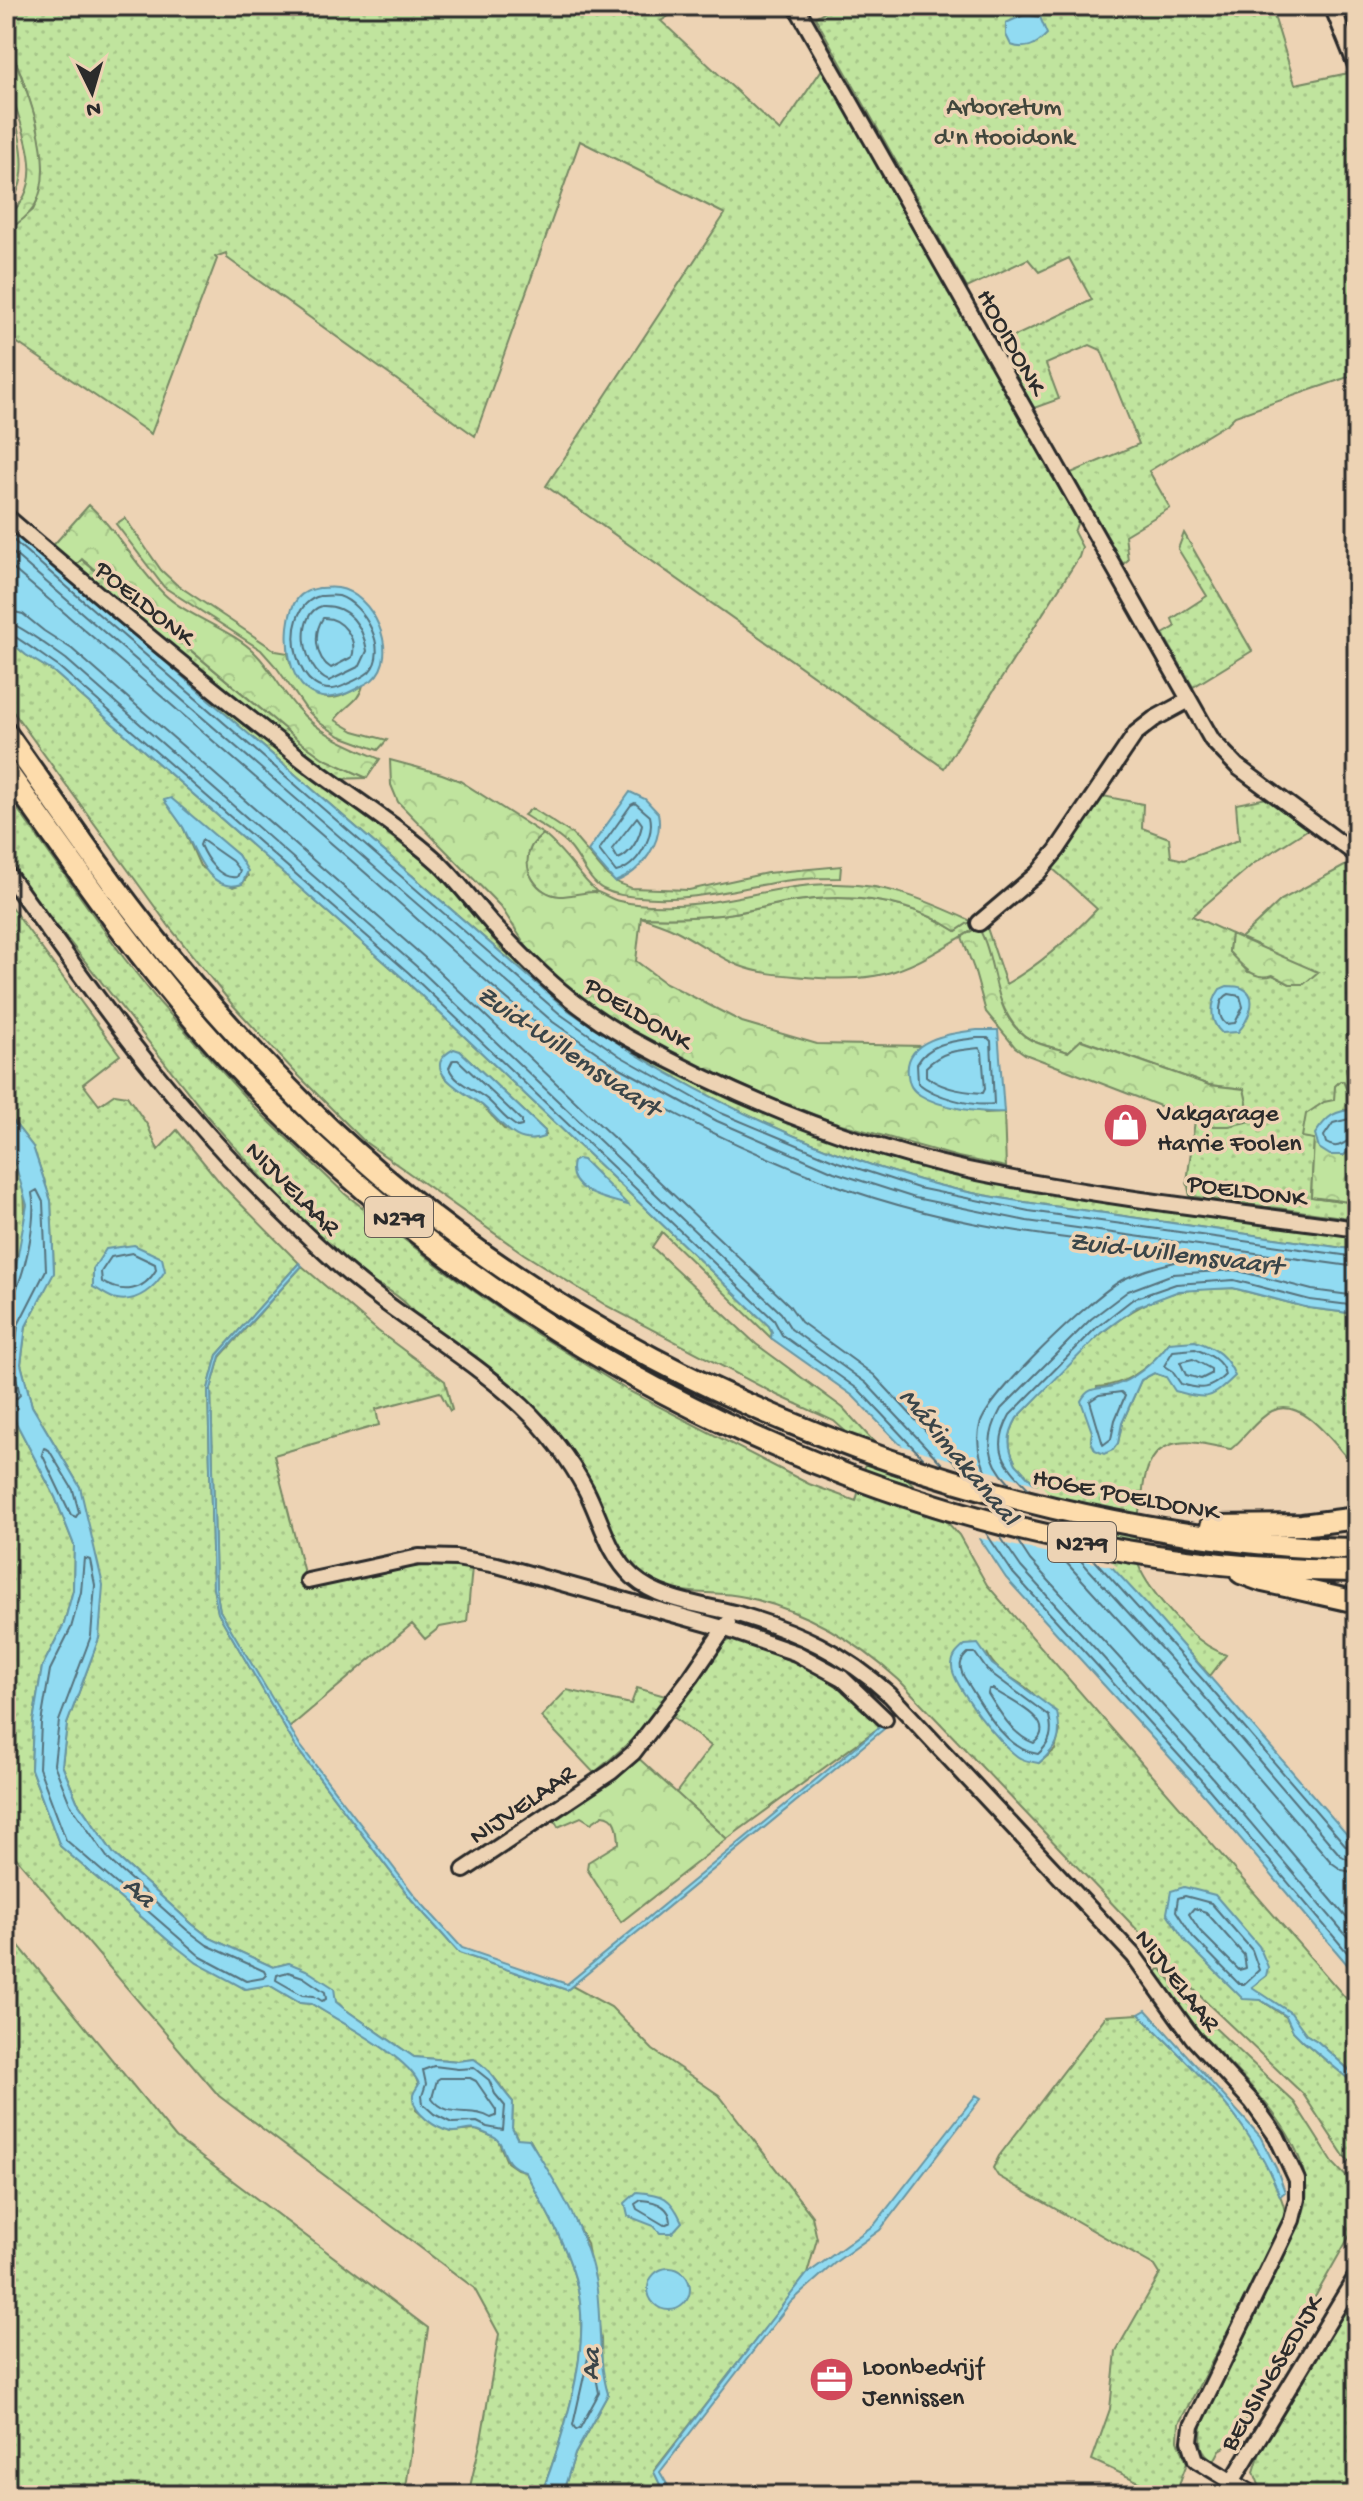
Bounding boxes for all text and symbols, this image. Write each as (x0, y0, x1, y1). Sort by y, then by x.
north arrow (52, 52, 132, 132)
text: N (85, 94, 102, 122)
park label: Arboretum d'n Hooidonk (934, 94, 1077, 155)
street label: HOOIDONK (967, 285, 1052, 404)
street label: POELDONK (86, 555, 201, 657)
street label: POELDONK (577, 971, 698, 1061)
water label: Zuid-Willemsvaart (469, 979, 669, 1129)
place label: Vakgarage Harrie Foolen (1156, 1100, 1302, 1161)
shop icon: Vakgarage Harrie Foolen (1102, 1102, 1150, 1150)
street label: NIJVELAAR (237, 1136, 346, 1245)
street label: POELDONK (1184, 1170, 1310, 1218)
road number: N279 (365, 1197, 433, 1237)
water label: Zuid-Willemsvaart (1067, 1226, 1288, 1285)
water label: Máximakanaal (890, 1382, 1026, 1535)
street label: HOGE POELDONK (1029, 1464, 1223, 1531)
road number: N279 (1048, 1522, 1116, 1562)
street label: NIJVELAAR (464, 1759, 584, 1854)
water label: Aa (115, 1870, 162, 1917)
street label: NIJVELAAR (1126, 1924, 1226, 2040)
street label: BEUSINGSEDIJK (1215, 2289, 1334, 2458)
water label: Aa (575, 2346, 610, 2381)
place label: Loonbedrijf Jennissen (862, 2354, 986, 2415)
office icon: Loonbedrijf Jennissen (807, 2356, 855, 2404)

